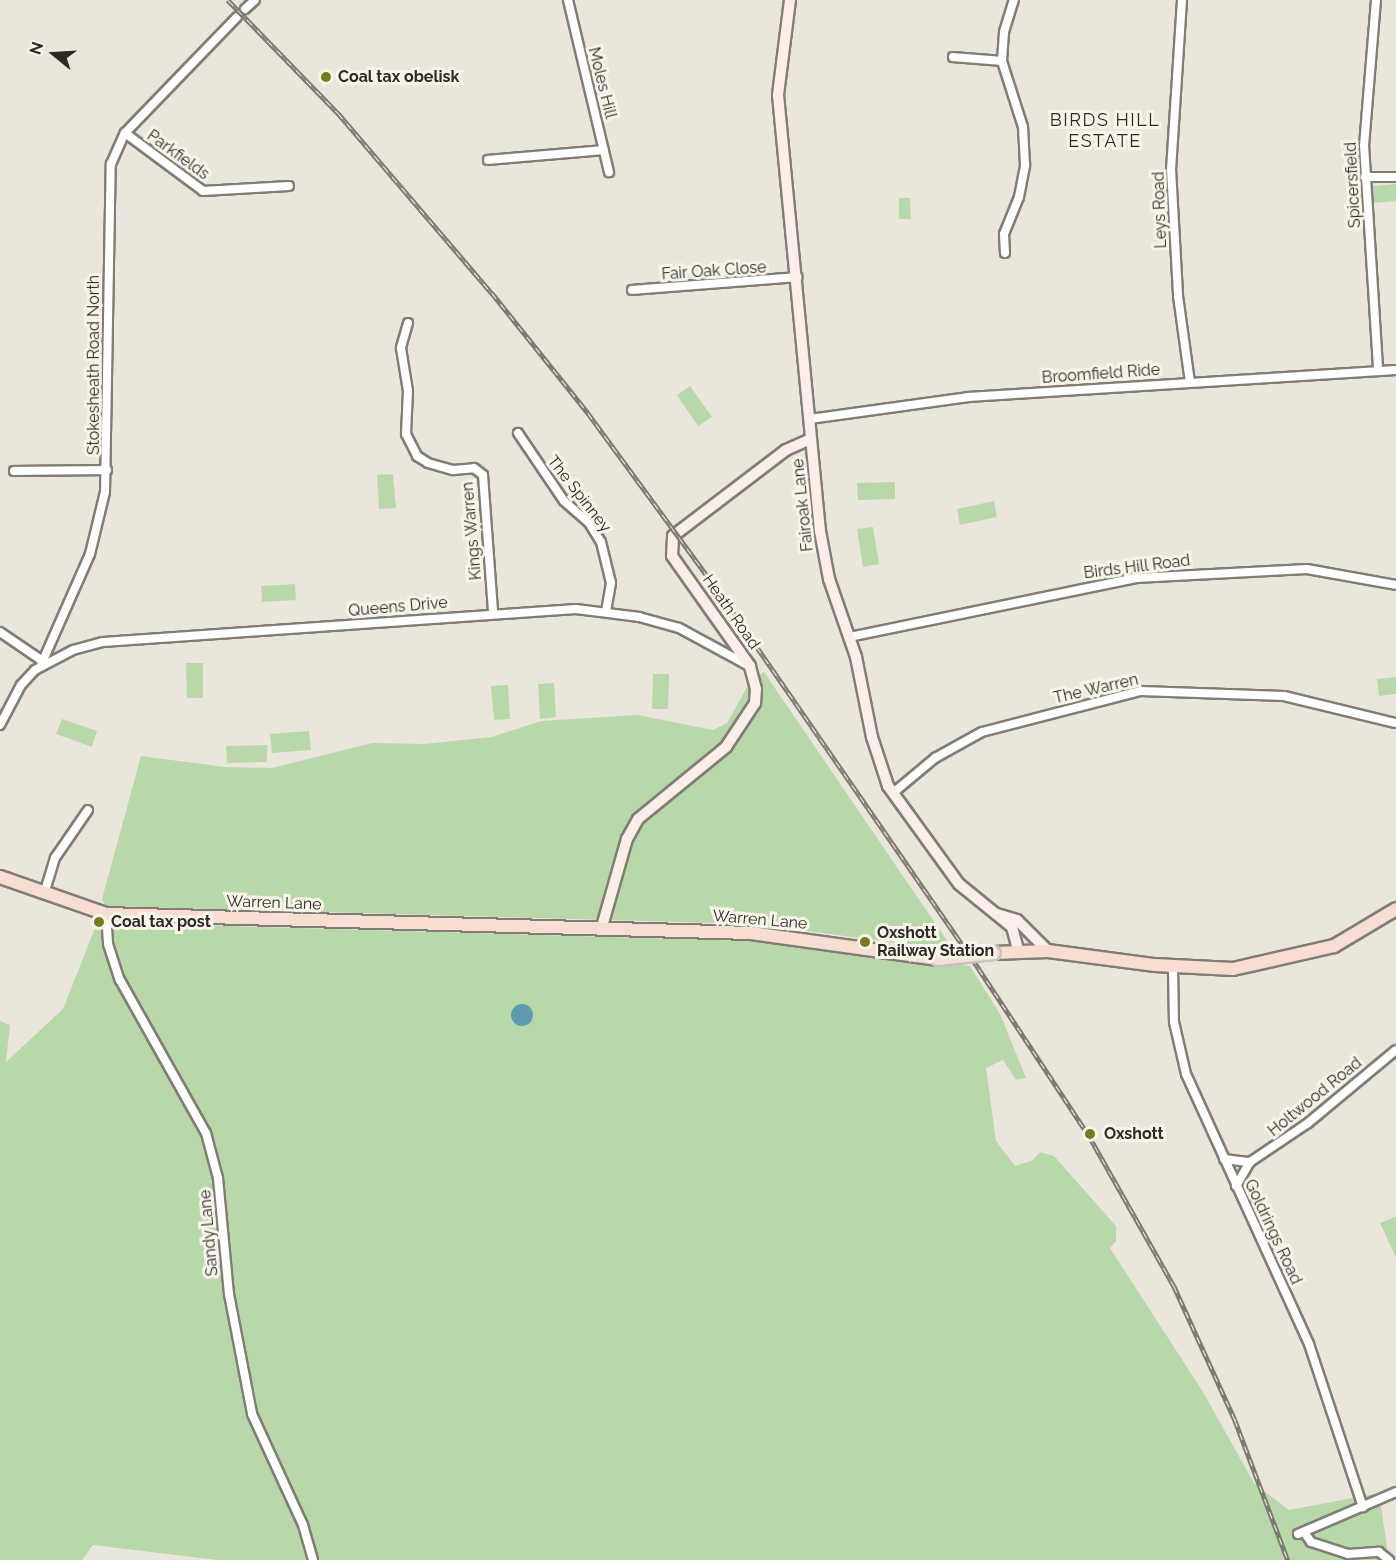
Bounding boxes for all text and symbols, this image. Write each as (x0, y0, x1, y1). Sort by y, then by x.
north arrow (24, 24, 84, 84)
text: N (25, 40, 47, 57)
street label: Moles Hill (584, 45, 620, 121)
place label: Coal tax obelisk (338, 67, 460, 87)
marker: Coal tax obelisk (319, 70, 333, 84)
district label: BIRDS HILL ESTATE (1050, 110, 1160, 152)
street label: Parkfields (143, 126, 213, 184)
street label: Spicersfield (1341, 141, 1365, 229)
street label: Leys Road (1149, 171, 1171, 249)
street label: Fair Oak Close (661, 258, 767, 284)
street label: Stokesheath Road North (84, 275, 104, 455)
street label: Broomfield Ride (1041, 360, 1161, 388)
street label: The Spinney (543, 452, 615, 536)
street label: Fairoak Lane (789, 457, 817, 553)
street label: Kings Warren (458, 481, 486, 581)
street label: Birds Hill Road (1082, 551, 1192, 583)
street label: Heath Road (698, 571, 764, 653)
street label: Queens Drive (348, 593, 448, 621)
street label: The Warren (1052, 670, 1140, 708)
street label: Warren Lane (226, 892, 322, 914)
street label: Warren Lane (712, 906, 808, 934)
place label: Coal tax post (111, 912, 211, 932)
marker: Coal tax post (92, 915, 106, 929)
place label: Oxshott Railway Station (877, 923, 995, 961)
marker: Oxshott Railway Station (858, 935, 872, 949)
street label: Holtwood Road (1264, 1053, 1366, 1141)
place label: Oxshott (1104, 1124, 1164, 1144)
marker: Oxshott (1081, 1125, 1099, 1143)
street label: Goldrings Road (1240, 1176, 1306, 1288)
street label: Sandy Lane (196, 1189, 222, 1277)

